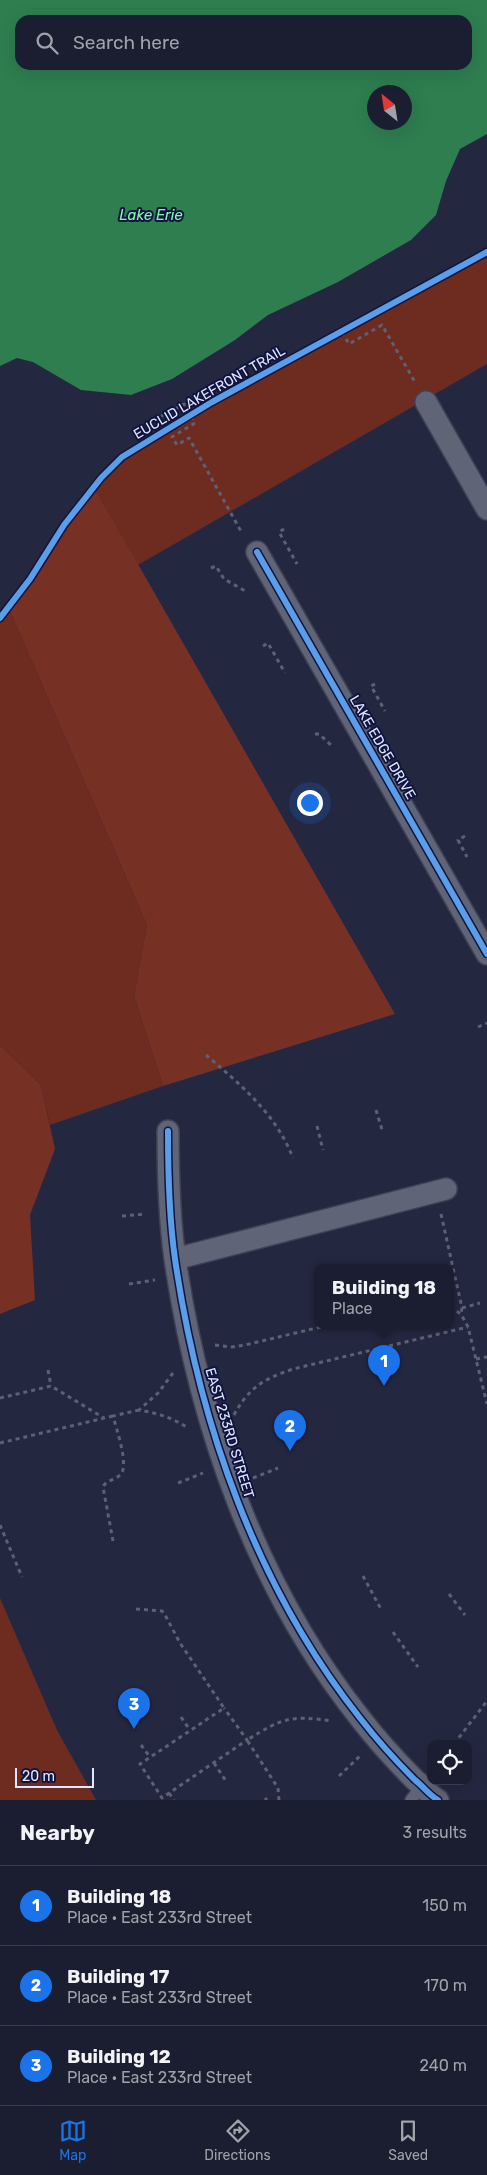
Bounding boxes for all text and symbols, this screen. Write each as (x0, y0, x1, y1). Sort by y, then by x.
search box (15, 15, 472, 70)
icon: search (33, 29, 61, 57)
text: Search here (73, 31, 180, 54)
north arrow (367, 85, 412, 130)
water label: Lake Erie (119, 206, 183, 224)
street label: EUCLID LAKEFRONT TRAIL (130, 342, 288, 443)
street label: LAKE EDGE DRIVE (346, 692, 419, 802)
your location (297, 790, 323, 816)
popup (314, 1264, 454, 1329)
text: Building 18 (332, 1276, 436, 1299)
text: Place (332, 1299, 373, 1318)
pin: 1 (368, 1345, 400, 1386)
street label: EAST 233RD STREET (202, 1366, 257, 1501)
pin: 2 (274, 1410, 306, 1451)
pin: 3 (118, 1688, 150, 1729)
map controls (427, 1740, 472, 1785)
button: locate (427, 1740, 472, 1785)
scale bar (15, 1765, 94, 1788)
text: 20 m (22, 1768, 55, 1785)
text: Nearby (20, 1820, 95, 1845)
text: 3 results (402, 1823, 467, 1842)
text: Building 18 (67, 1885, 171, 1908)
text: 1 (32, 1896, 40, 1915)
text: 150 m (422, 1896, 467, 1915)
text: Place · East 233rd Street (67, 1908, 252, 1927)
text: Building 17 (67, 1965, 170, 1988)
text: 2 (31, 1976, 41, 1995)
text: 170 m (424, 1976, 467, 1995)
text: Place · East 233rd Street (67, 1988, 252, 2007)
text: Building 12 (67, 2045, 171, 2068)
text: 3 (31, 2056, 41, 2075)
text: 240 m (420, 2056, 467, 2075)
text: Place · East 233rd Street (67, 2068, 252, 2087)
tab: Map (59, 2117, 87, 2164)
tab: Directions (204, 2117, 271, 2164)
tab: Saved (388, 2117, 428, 2164)

